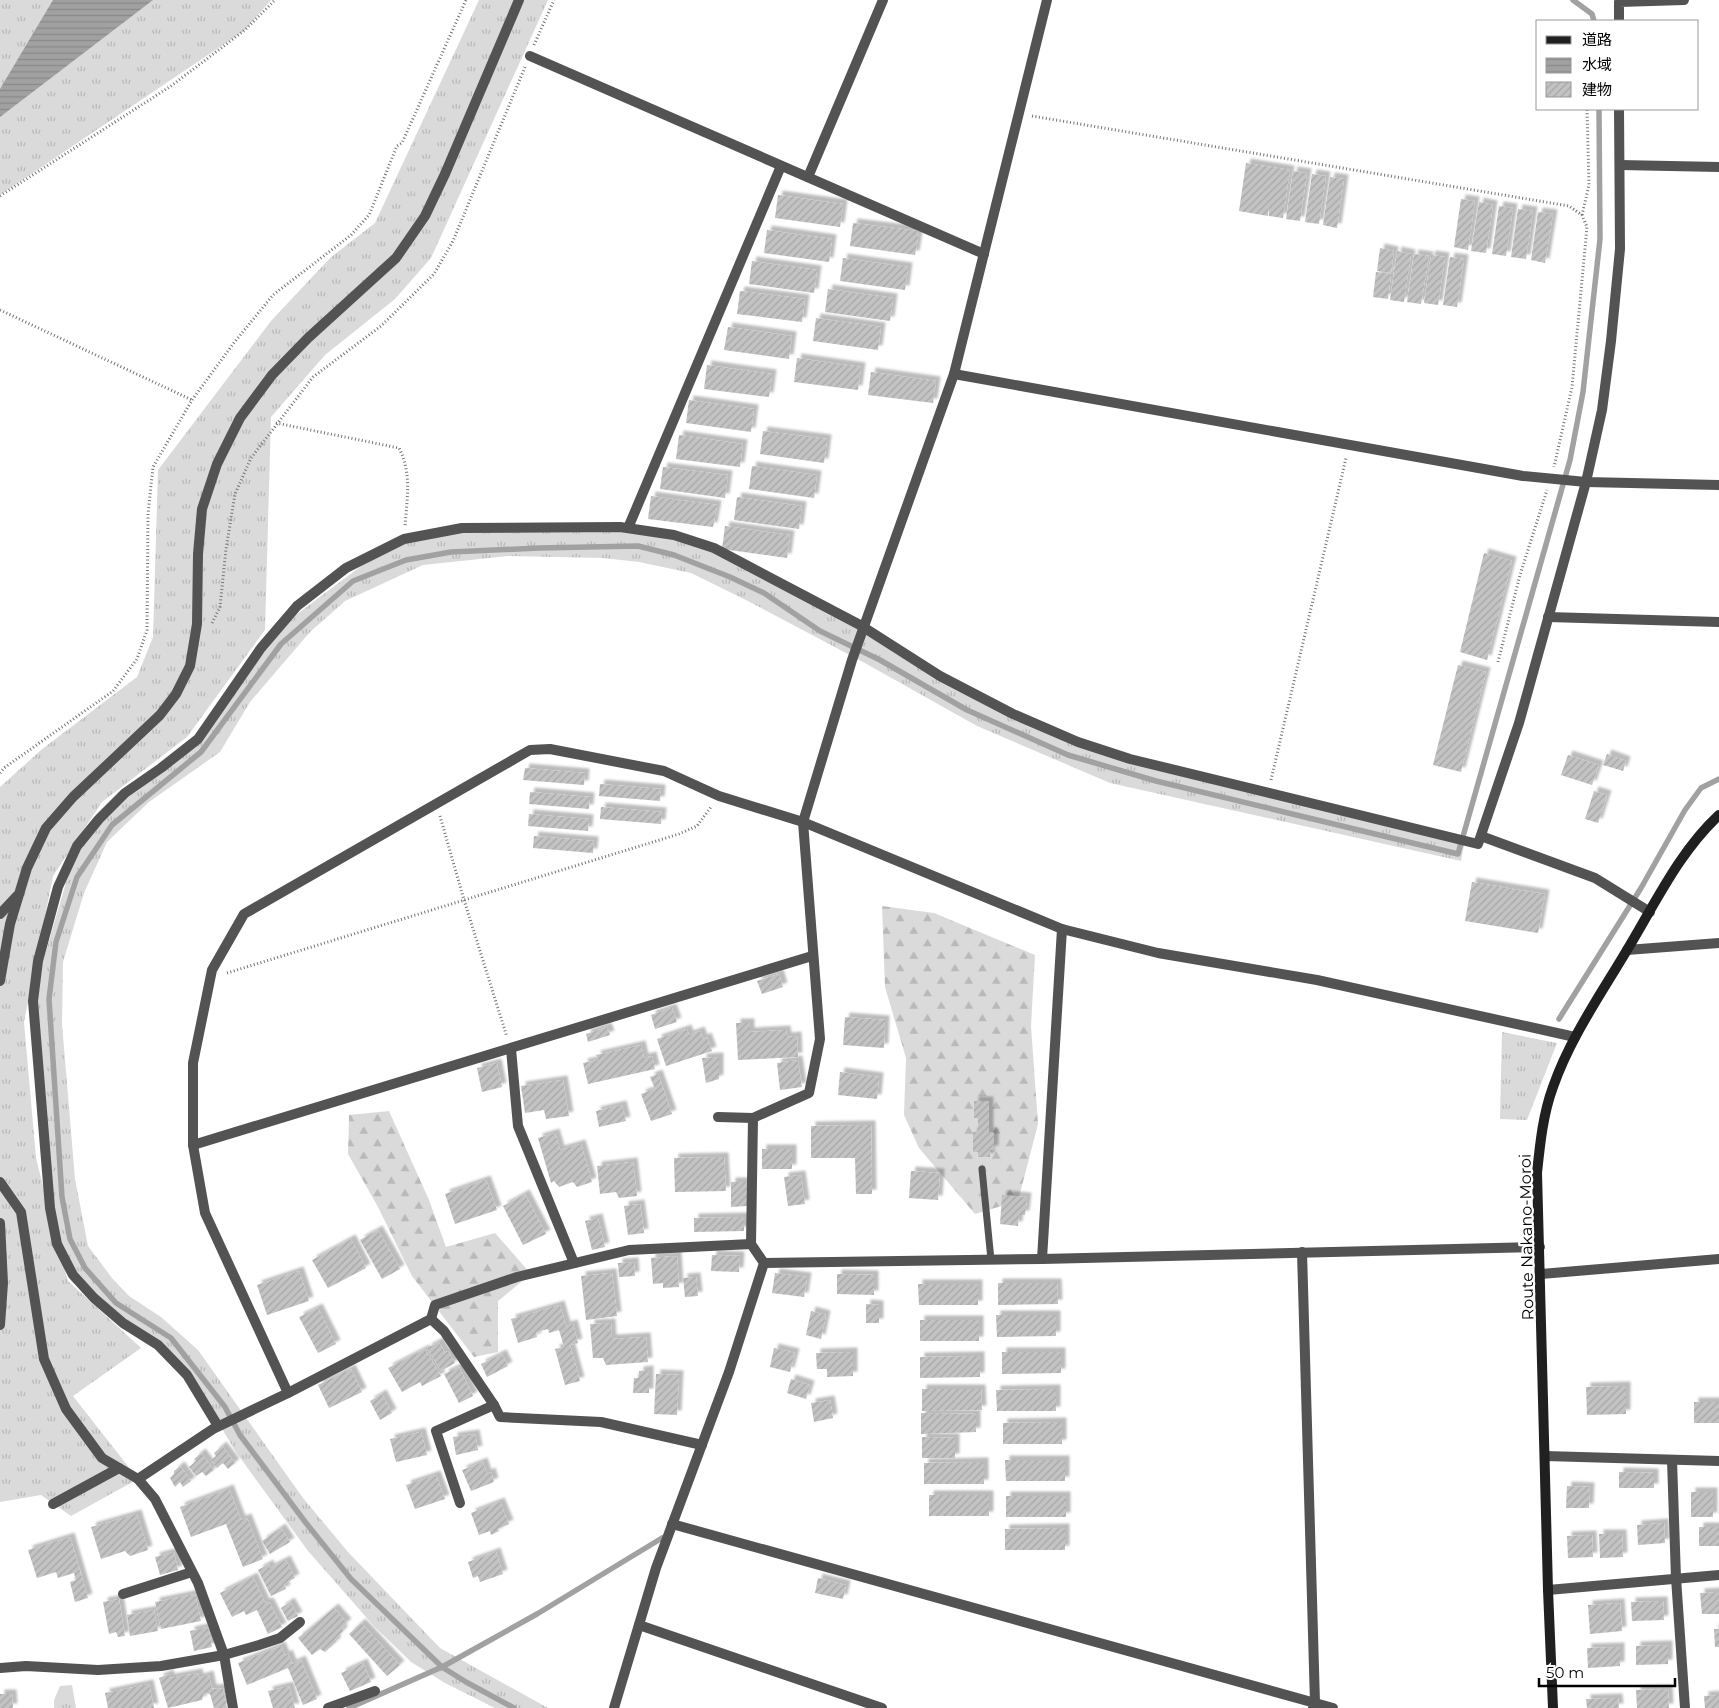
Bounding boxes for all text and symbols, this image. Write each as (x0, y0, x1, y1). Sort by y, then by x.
legend (1536, 20, 1699, 110)
text: 道路 (1582, 30, 1612, 49)
text: 水域 (1582, 55, 1612, 74)
text: 建物 (1582, 80, 1612, 99)
street label: Route Nakano-Moroi (1516, 1153, 1537, 1320)
scale bar (1539, 1656, 1675, 1688)
text: 50 m (1546, 1663, 1584, 1682)

